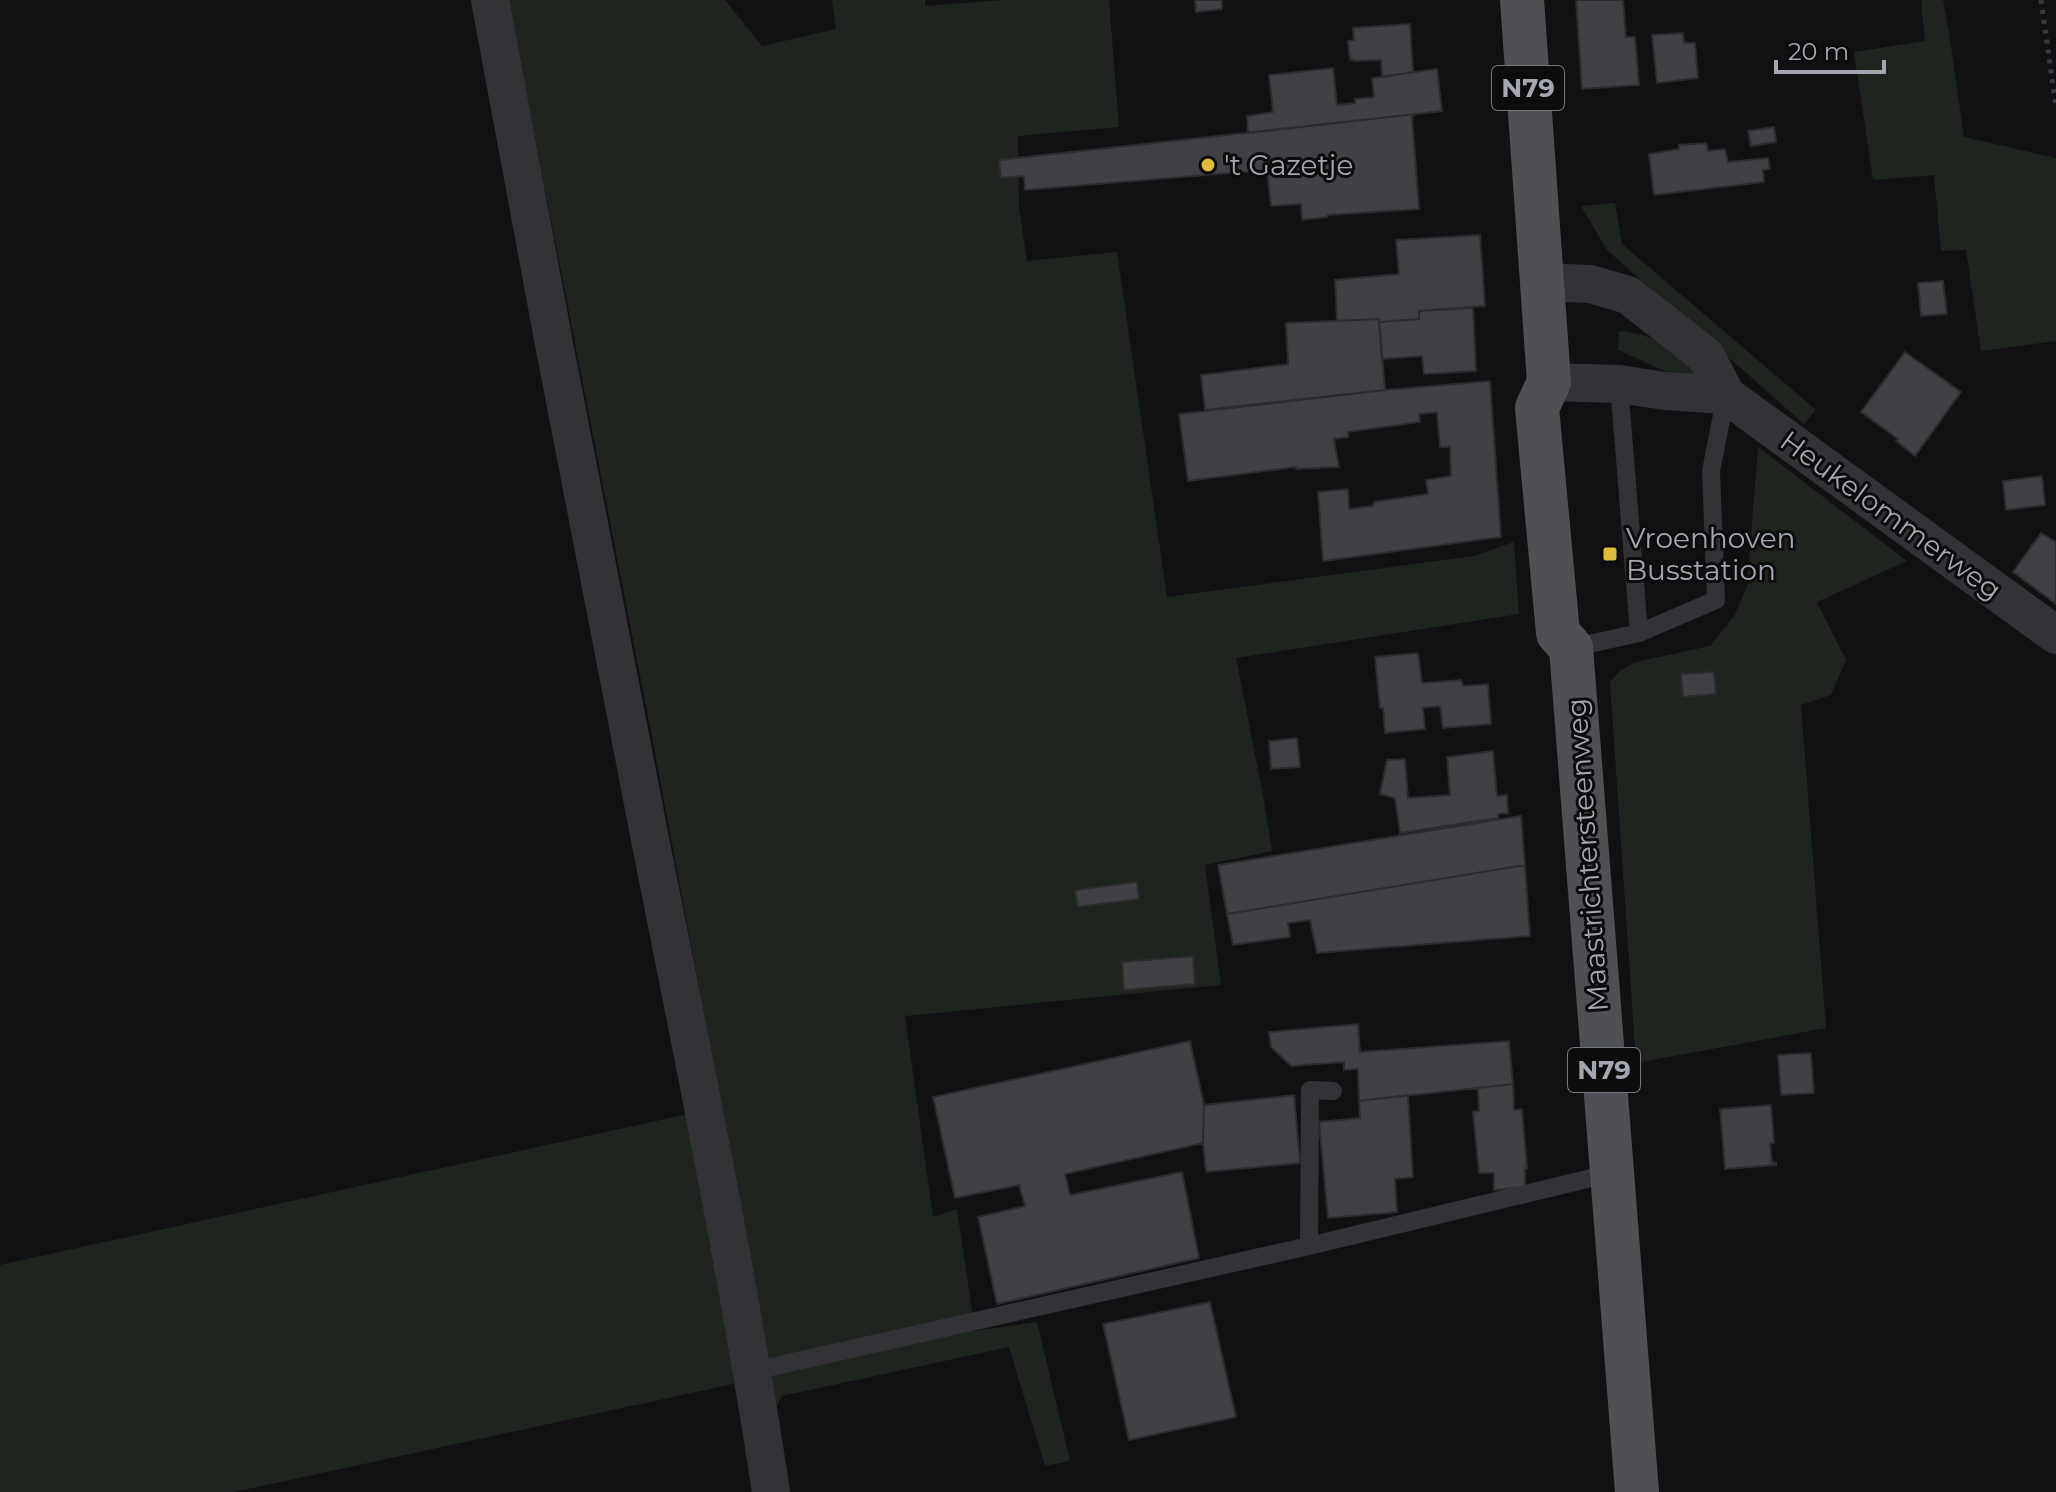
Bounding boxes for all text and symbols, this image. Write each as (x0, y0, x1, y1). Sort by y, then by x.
scale bar (1776, 24, 1884, 74)
text: 20 m (1788, 37, 1849, 66)
road number: N79 (1492, 66, 1564, 110)
place label: 't Gazetje (1224, 148, 1353, 182)
marker: 't Gazetje (1199, 156, 1217, 174)
street label: Heukelommerweg (1774, 423, 2008, 607)
place label: Vroenhoven Busstation (1626, 521, 1796, 587)
marker: Vroenhoven Busstation (1601, 545, 1619, 563)
street label: Maastrichtersteenweg (1559, 697, 1615, 1013)
road number: N79 (1568, 1048, 1640, 1092)

